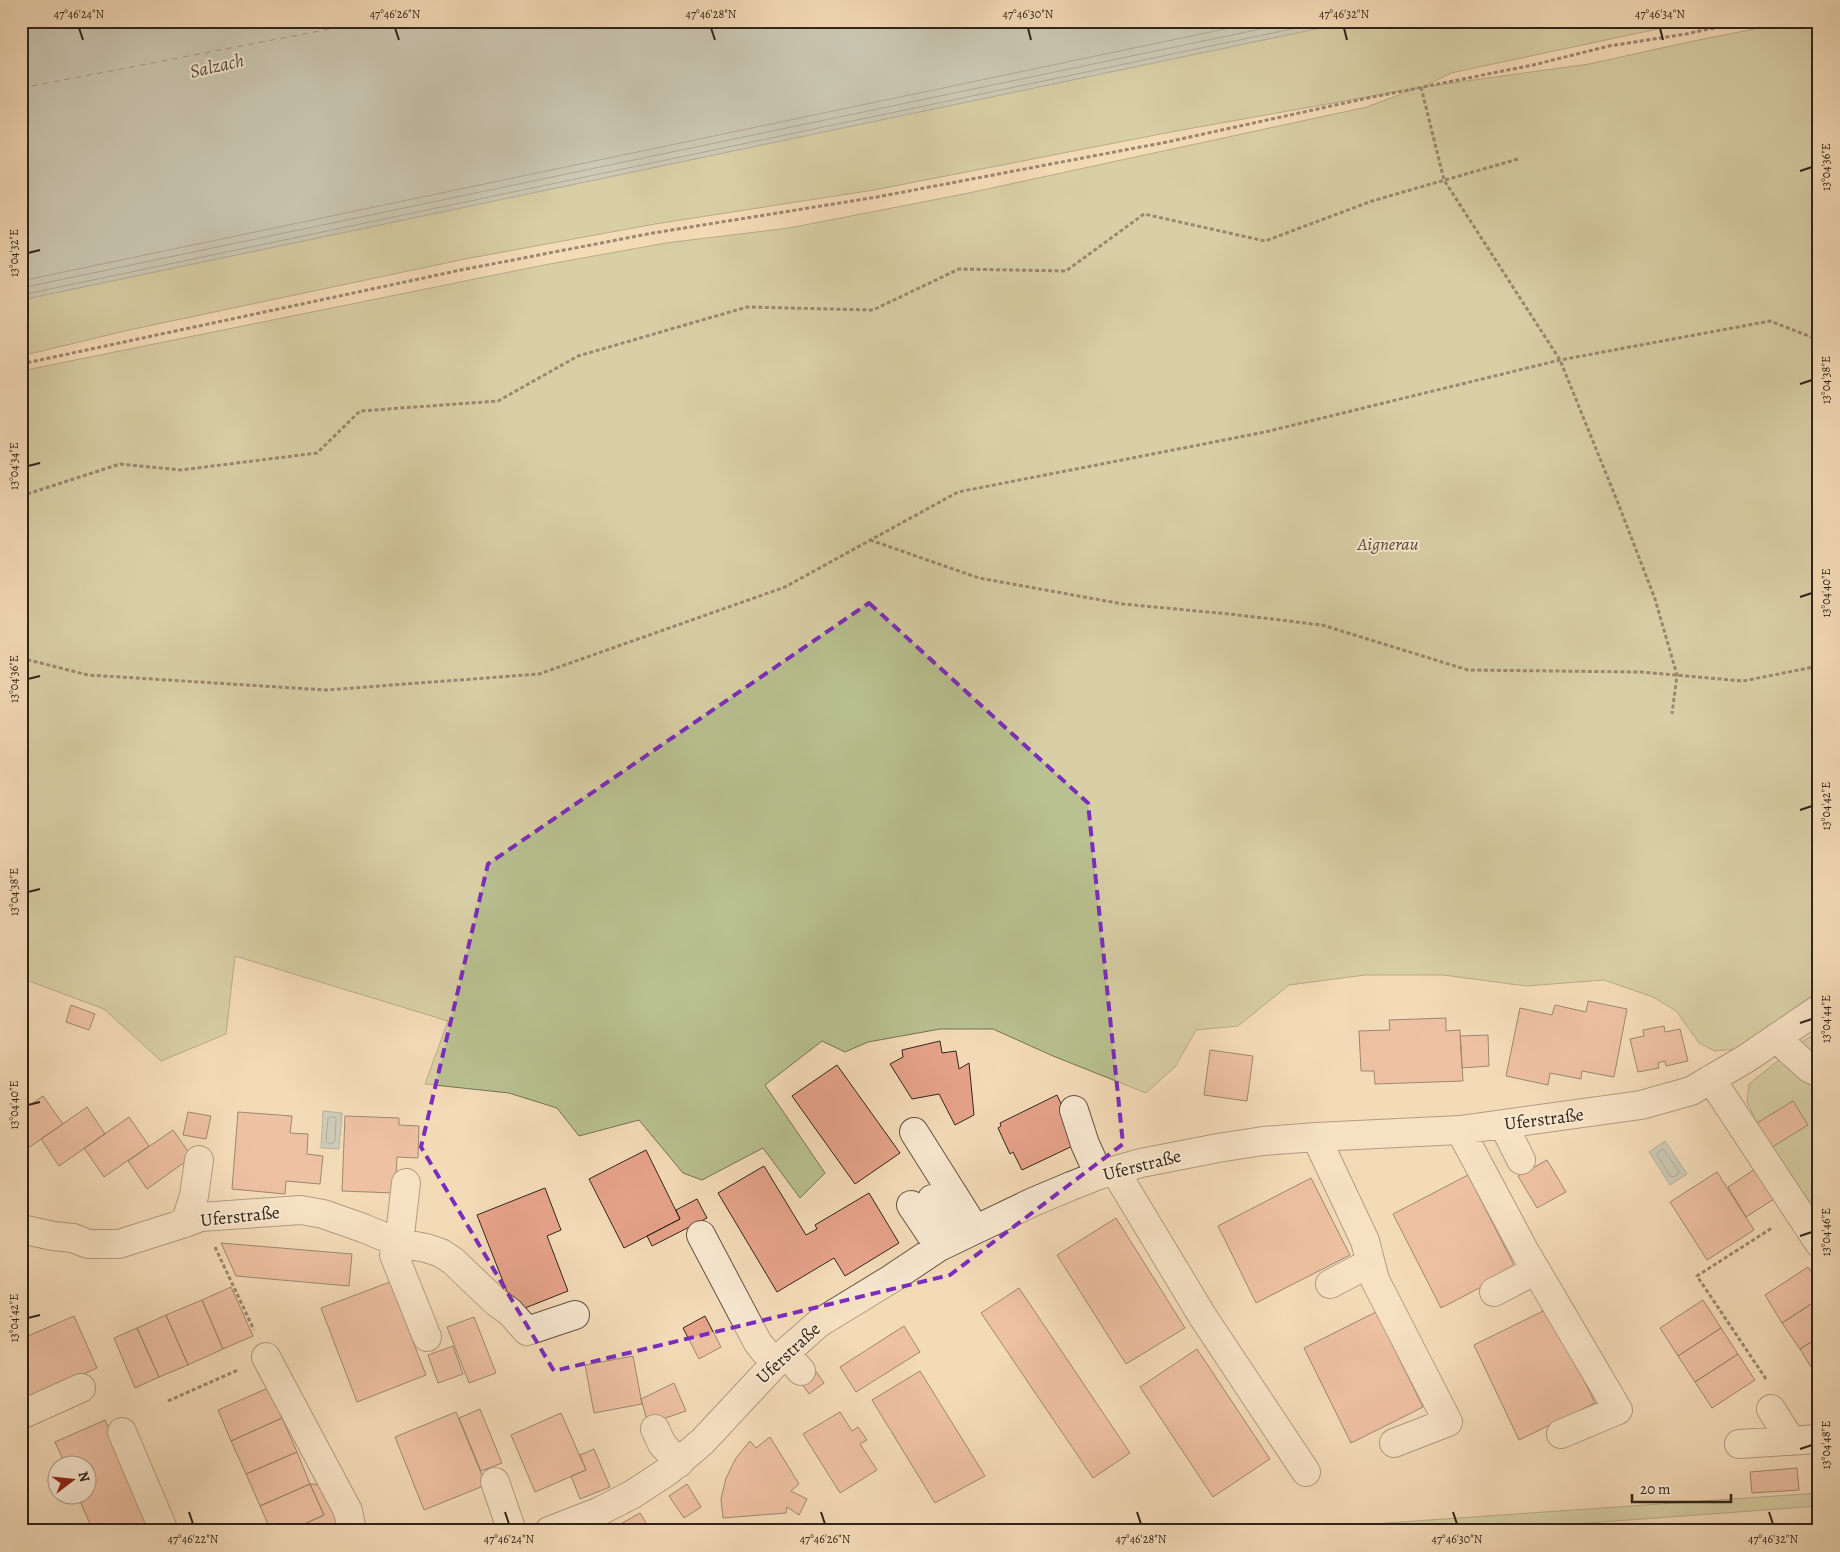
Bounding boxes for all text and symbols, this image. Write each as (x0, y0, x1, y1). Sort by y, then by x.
text: 47°46'24"N (54, 6, 105, 22)
text: 47°46'26"N (370, 6, 421, 22)
text: 47°46'28"N (686, 6, 737, 22)
text: 47°46'30"N (1003, 6, 1054, 22)
text: 47°46'32"N (1319, 6, 1369, 22)
text: 47°46'34"N (1635, 6, 1685, 22)
water label: Salzach (187, 47, 247, 85)
text: 13°04'36"E (1818, 143, 1834, 191)
text: 13°04'32"E (6, 229, 22, 277)
text: 13°04'38"E (1818, 356, 1834, 404)
text: 13°04'34"E (6, 442, 22, 490)
park label: Aignerau (1357, 532, 1419, 556)
text: 13°04'40"E (1818, 568, 1834, 618)
text: 13°04'36"E (6, 655, 22, 703)
text: 13°04'42"E (1818, 782, 1834, 830)
text: 13°04'38"E (6, 868, 22, 916)
text: 13°04'44"E (1818, 995, 1834, 1043)
text: 13°04'40"E (6, 1080, 22, 1130)
street label: Uferstraße (1503, 1102, 1585, 1136)
street label: Uferstraße (1100, 1144, 1184, 1186)
street label: Uferstraße (199, 1200, 281, 1232)
text: 13°04'46"E (1818, 1208, 1834, 1256)
text: 13°04'42"E (6, 1294, 22, 1342)
street label: Uferstraße (751, 1317, 825, 1389)
text: 13°04'48"E (1818, 1421, 1834, 1469)
north arrow (48, 1454, 98, 1504)
text: N (73, 1469, 95, 1484)
scale bar (1632, 1472, 1731, 1504)
text: 20 m (1640, 1479, 1671, 1499)
text: 47°46'22"N (168, 1531, 219, 1547)
text: 47°46'24"N (484, 1531, 535, 1547)
text: 47°46'26"N (800, 1531, 851, 1547)
text: 47°46'28"N (1116, 1531, 1167, 1547)
text: 47°46'30"N (1432, 1531, 1483, 1547)
text: 47°46'32"N (1748, 1531, 1798, 1547)

